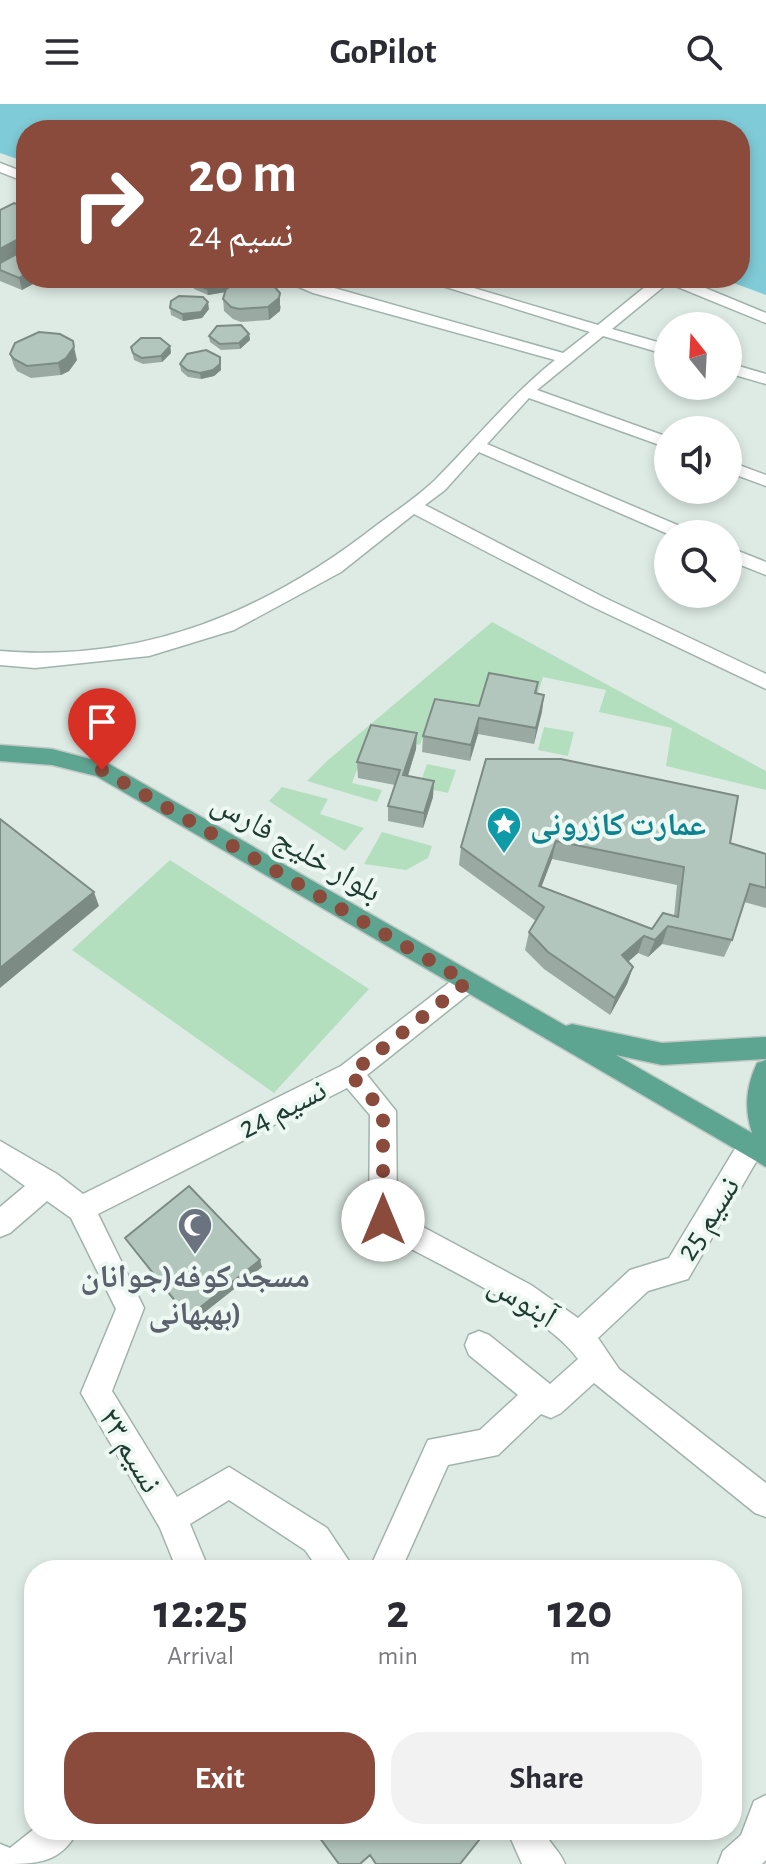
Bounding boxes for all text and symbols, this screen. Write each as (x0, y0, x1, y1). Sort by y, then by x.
icon: menu (40, 30, 84, 74)
icon: search (682, 30, 726, 74)
text: GoPilot (330, 34, 436, 70)
text: 20 m (188, 146, 297, 202)
icon: right (56, 152, 160, 256)
text: نسیم 24 (188, 217, 293, 253)
north arrow (654, 312, 742, 400)
map controls (654, 312, 742, 608)
button: sound (654, 416, 742, 504)
button: search (654, 520, 742, 608)
pin (68, 688, 136, 770)
icon: arrive (80, 700, 124, 744)
street label: بلوار خلیج فارس (205, 786, 387, 911)
place icon: عمارت کازرونی (485, 805, 523, 855)
place label: عمارت کازرونی (530, 809, 706, 844)
street label: نسیم 24 (233, 1073, 333, 1148)
street label: نسیم 25 (670, 1171, 749, 1268)
position arrow (341, 1178, 425, 1262)
mosque icon: مسجد کوفه(جوانان بهبهانی) (176, 1206, 214, 1256)
place label: مسجد کوفه(جوانان بهبهانی) (80, 1261, 310, 1333)
street label: آبنوس (481, 1267, 563, 1337)
street label: نسیم ۲۳ (89, 1403, 168, 1500)
text: 12:25 (154, 1589, 248, 1637)
text: 2 (386, 1589, 409, 1637)
text: 120 (547, 1589, 612, 1637)
text: Arrival (167, 1643, 234, 1669)
text: min (377, 1643, 418, 1669)
text: m (570, 1643, 590, 1669)
button: Exit (64, 1732, 375, 1824)
button: Share (391, 1732, 702, 1824)

